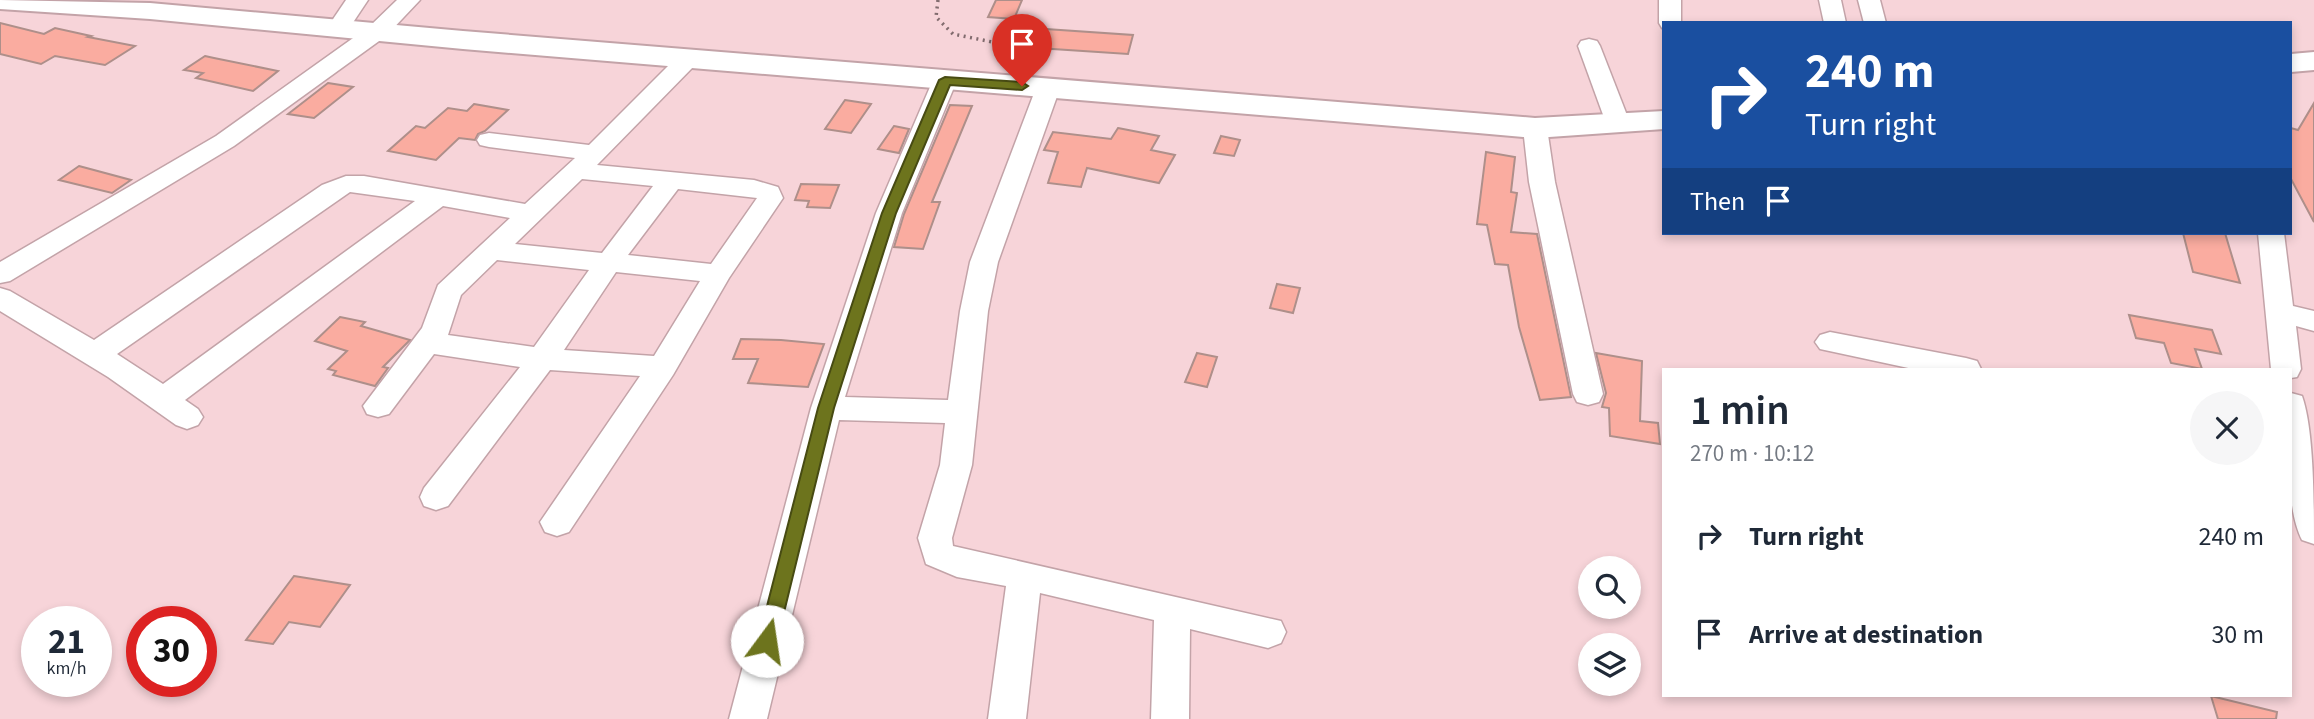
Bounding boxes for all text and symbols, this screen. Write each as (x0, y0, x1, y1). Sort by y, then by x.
pin (992, 14, 1052, 86)
icon: arrive (1003, 25, 1041, 63)
text: 240 m (1805, 37, 1934, 107)
icon: right (1690, 49, 1781, 140)
text: Turn right (1805, 102, 1936, 148)
icon: arrive (1759, 182, 1797, 220)
text: Then (1690, 183, 1745, 220)
text: 1 min (1690, 381, 1790, 441)
button: close (2190, 391, 2264, 465)
text: 270 m · 10:12 (1690, 437, 1814, 470)
icon: right (1690, 517, 1728, 555)
text: Turn right (1749, 518, 1864, 555)
text: 240 m (2198, 518, 2264, 555)
map controls (1578, 556, 1641, 696)
button: search (1578, 556, 1641, 619)
position arrow (730, 604, 804, 678)
speed limit sign: 30 (126, 606, 217, 697)
icon: arrive (1690, 615, 1728, 653)
text: Arrive at destination (1749, 616, 1983, 653)
text: 30 m (2211, 616, 2264, 653)
text: 21 (48, 617, 85, 667)
button: layers (1578, 633, 1641, 696)
text: km/h (47, 656, 86, 681)

